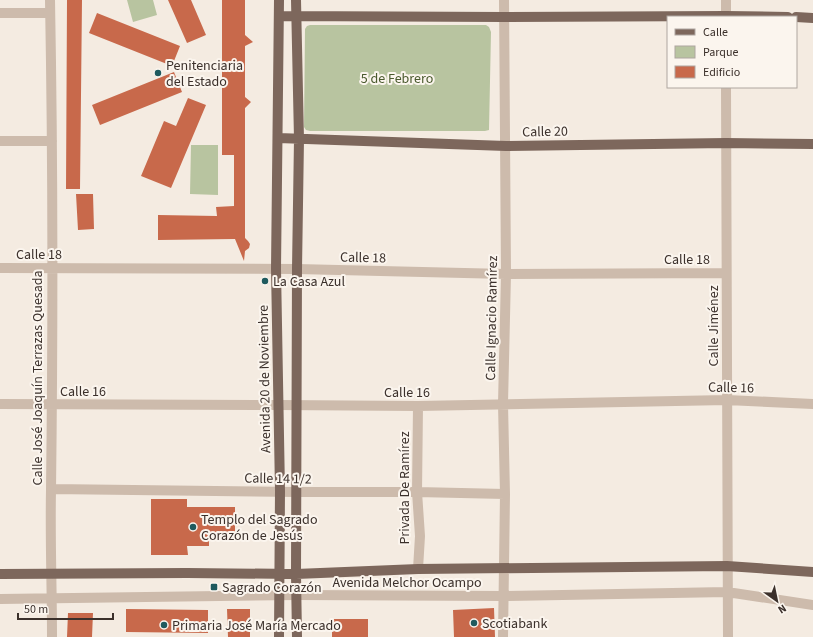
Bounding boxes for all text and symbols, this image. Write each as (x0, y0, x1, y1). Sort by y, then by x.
legend (667, 16, 797, 88)
text: Calle (703, 24, 728, 41)
text: Parque (703, 44, 739, 61)
place label: Penitenciaria del Estado (166, 56, 243, 92)
text: Edificio (703, 64, 740, 81)
marker: Penitenciaria del Estado (153, 68, 163, 78)
park label: 5 de Febrero (361, 69, 433, 89)
street label: Calle 20 (522, 122, 568, 142)
street label: Calle 18 (16, 245, 62, 265)
street label: Calle 18 (340, 248, 386, 268)
street label: Calle 18 (664, 250, 710, 270)
street label: Calle Ignacio Ramírez (481, 255, 503, 381)
street label: Calle José Joaquín Terrazas Quesada (28, 270, 48, 486)
place label: La Casa Azul (273, 272, 345, 292)
marker: La Casa Azul (260, 276, 270, 286)
street label: Calle Jiménez (704, 285, 724, 367)
street label: Avenida 20 de Noviembre (254, 305, 276, 453)
street label: Calle 16 (708, 378, 754, 398)
street label: Calle 16 (60, 382, 106, 402)
street label: Calle 16 (384, 383, 430, 403)
street label: Privada De Ramírez (395, 431, 415, 545)
street label: Calle 14 1/2 (244, 468, 312, 490)
place label: Templo del Sagrado Corazón de Jesús (201, 510, 317, 546)
marker: Templo del Sagrado Corazón de Jesús (188, 522, 198, 532)
street label: Avenida Melchor Ocampo (332, 573, 482, 593)
place label: Sagrado Corazón (222, 578, 322, 598)
north arrow (757, 581, 797, 621)
marker: Sagrado Corazón (209, 582, 219, 592)
scale bar (18, 595, 113, 621)
text: 50 m (24, 601, 48, 618)
text: N (775, 601, 789, 617)
place label: Scotiabank (482, 614, 547, 634)
place label: Primaria José María Mercado (172, 616, 341, 636)
marker: Scotiabank (469, 618, 479, 628)
marker: Primaria José María Mercado (159, 620, 169, 630)

